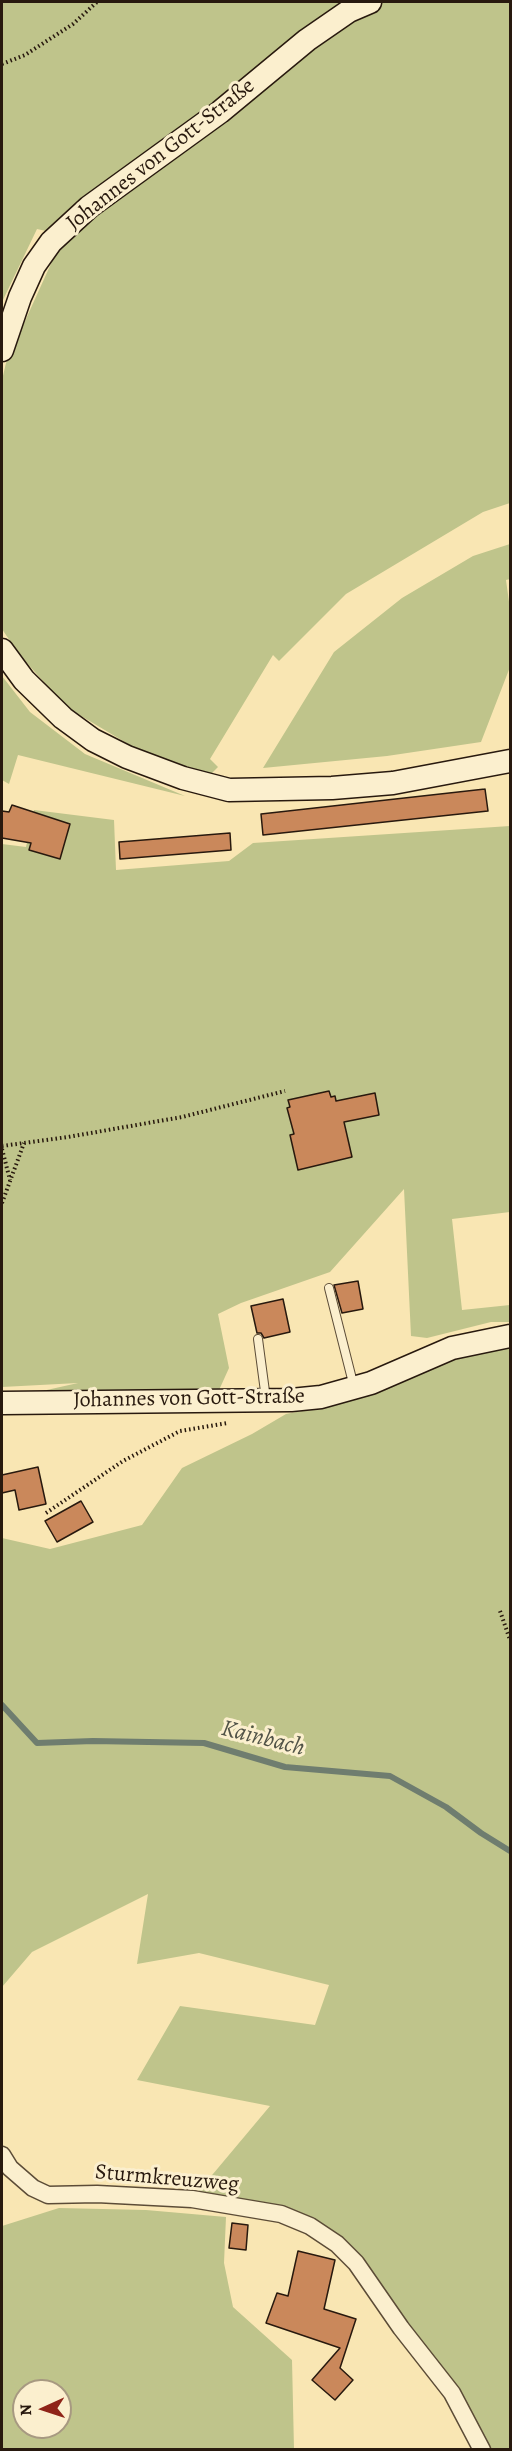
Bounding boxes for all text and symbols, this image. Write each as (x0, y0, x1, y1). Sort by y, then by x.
street label: Johannes von Gott-Straße (62, 73, 260, 237)
street label: Johannes von Gott-Straße (73, 1384, 305, 1414)
water label: Kainbach (218, 1715, 308, 1763)
street label: Sturmkreuzweg (94, 2160, 240, 2198)
north arrow (12, 2379, 72, 2439)
text: N (15, 2403, 37, 2416)

